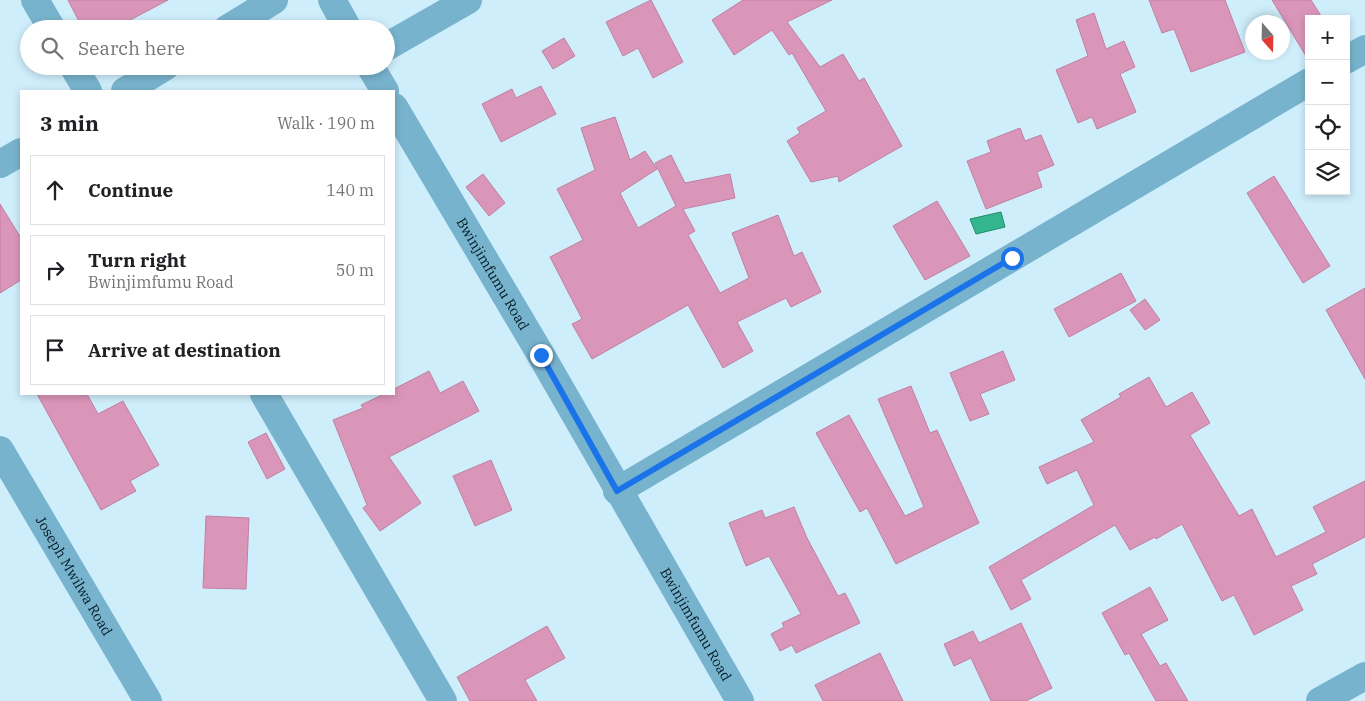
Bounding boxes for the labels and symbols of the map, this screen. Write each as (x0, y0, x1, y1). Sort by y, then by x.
north arrow (1245, 15, 1290, 60)
street label: Bwinjimfumu Road (453, 214, 533, 334)
route start (1001, 247, 1024, 270)
route end (530, 344, 553, 367)
street label: Joseph Mwilwa Road (32, 513, 117, 639)
street label: Bwinjimfumu Road (656, 565, 736, 685)

